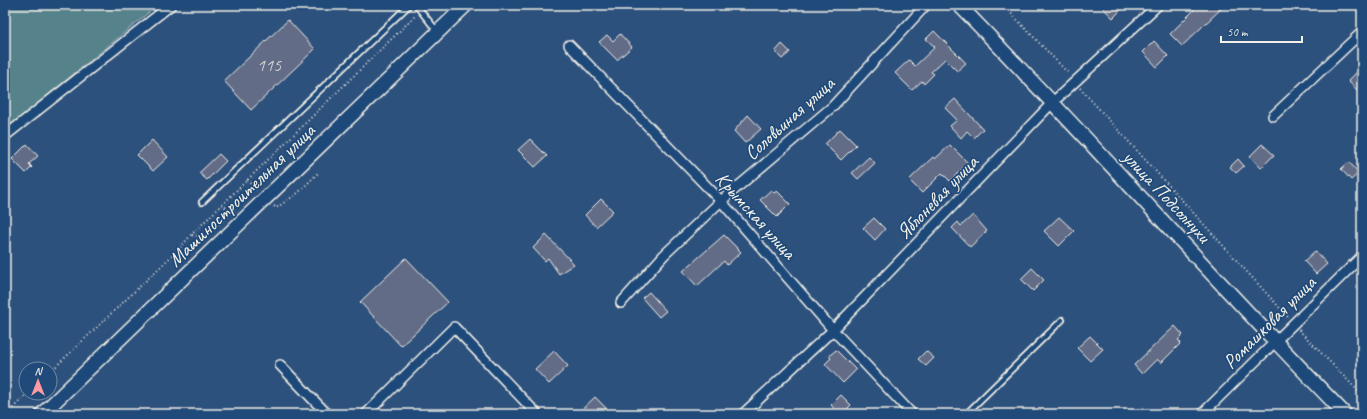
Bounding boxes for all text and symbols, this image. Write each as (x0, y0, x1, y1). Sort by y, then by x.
scale bar (1221, 18, 1302, 44)
text: 50 m (1227, 24, 1249, 40)
house number: 115 (257, 54, 282, 76)
street label: Соловьиная улица (739, 70, 841, 166)
street label: Машиностроительная улица (163, 117, 322, 272)
street label: улица Подсолнухи (1117, 144, 1217, 249)
street label: Яблоневая улица (891, 149, 985, 245)
street label: Крымская улица (710, 166, 803, 266)
street label: Ромашковая улица (1218, 269, 1323, 374)
north arrow (18, 361, 58, 401)
text: N (35, 364, 44, 378)

